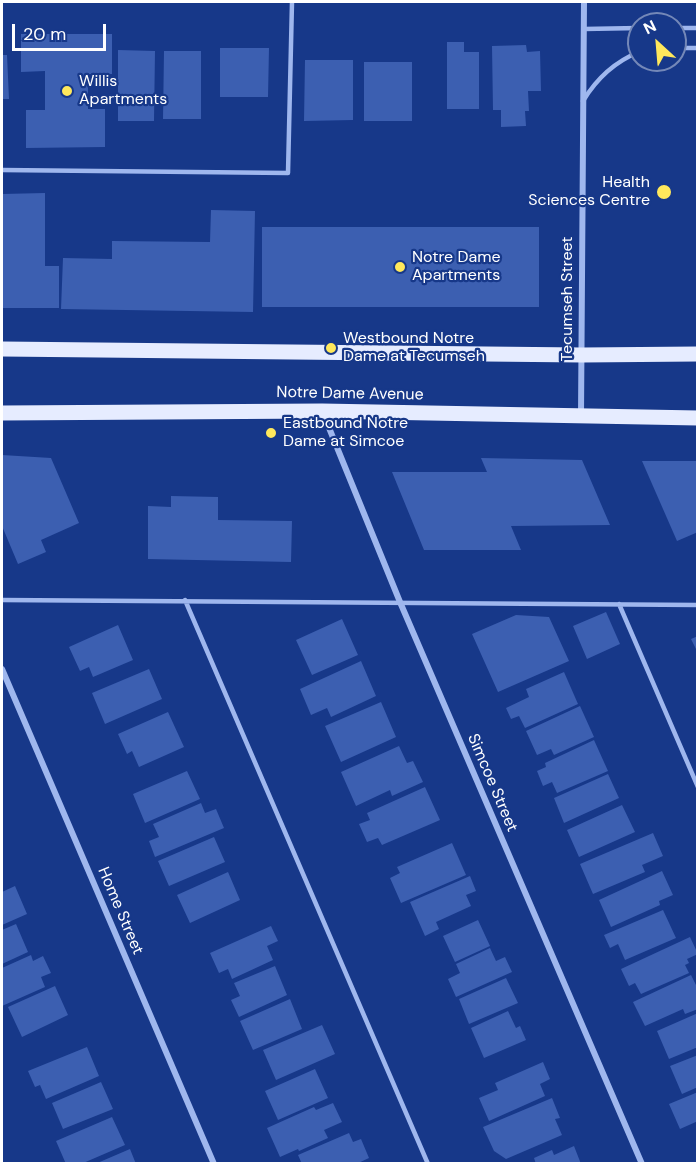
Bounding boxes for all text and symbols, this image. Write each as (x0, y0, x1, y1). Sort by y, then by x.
scale bar (15, 12, 110, 50)
north arrow (627, 12, 687, 72)
text: N (640, 15, 660, 39)
text: 20 m (23, 22, 66, 46)
place label: Willis Apartments (79, 72, 167, 110)
marker: Willis Apartments (60, 84, 74, 98)
place label: Health Sciences Centre (528, 173, 650, 211)
marker: Health Sciences Centre (655, 183, 673, 201)
street label: Tecumseh Street (558, 236, 578, 362)
place label: Notre Dame Apartments (412, 248, 501, 286)
marker: Notre Dame Apartments (393, 260, 407, 274)
place label: Westbound Notre Dame at Tecumseh (343, 329, 485, 367)
marker: Westbound Notre Dame at Tecumseh (324, 341, 338, 355)
street label: Notre Dame Avenue (276, 383, 424, 405)
place label: Eastbound Notre Dame at Simcoe (283, 414, 408, 452)
marker: Eastbound Notre Dame at Simcoe (264, 426, 278, 440)
street label: Simcoe Street (463, 731, 521, 835)
street label: Home Street (93, 864, 147, 958)

